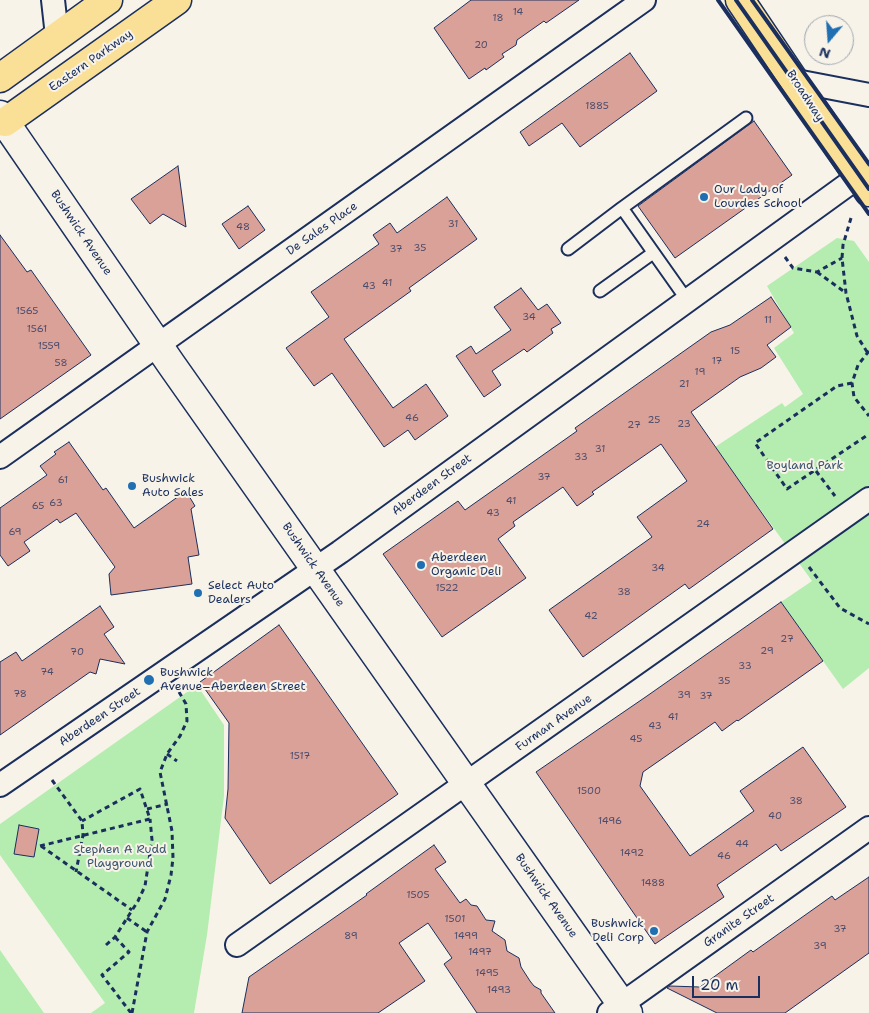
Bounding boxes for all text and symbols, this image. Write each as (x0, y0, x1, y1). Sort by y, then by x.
house number: 14 (513, 6, 523, 18)
house number: 18 (492, 12, 504, 24)
north arrow (804, 15, 854, 65)
street label: Eastern Parkway (47, 27, 135, 95)
house number: 20 (474, 39, 488, 51)
text: N (817, 43, 833, 64)
street label: Broadway (783, 68, 827, 124)
house number: 1885 (585, 100, 609, 112)
place label: Our Lady of Lourdes School (714, 183, 801, 211)
street label: Bushwick Avenue (47, 188, 115, 278)
marker: Our Lady of Lourdes School (698, 191, 710, 203)
street label: De Sales Place (284, 199, 360, 259)
house number: 31 (448, 218, 458, 230)
house number: 48 (236, 221, 250, 233)
house number: 35 (414, 242, 426, 254)
house number: 37 (389, 243, 403, 255)
house number: 41 (382, 277, 392, 289)
house number: 43 (362, 280, 376, 292)
house number: 1565 (16, 305, 38, 317)
house number: 34 (522, 311, 536, 323)
house number: 11 (764, 314, 772, 326)
house number: 1561 (27, 323, 47, 335)
house number: 1559 (38, 340, 60, 352)
house number: 15 (730, 345, 740, 357)
house number: 17 (712, 355, 722, 367)
house number: 58 (55, 357, 67, 369)
house number: 19 (695, 366, 705, 378)
house number: 21 (679, 378, 689, 390)
house number: 46 (405, 412, 419, 424)
house number: 25 (648, 414, 660, 426)
house number: 23 (677, 418, 691, 430)
house number: 27 (627, 419, 641, 431)
house number: 31 (595, 443, 605, 455)
street label: Aberdeen Street (389, 451, 475, 519)
house number: 33 (574, 451, 588, 463)
park label: Boyland Park (767, 459, 843, 473)
house number: 37 (537, 471, 551, 483)
place label: Bushwick Auto Sales (142, 472, 204, 500)
house number: 61 (58, 474, 68, 486)
marker: Bushwick Auto Sales (126, 480, 138, 492)
house number: 41 (506, 495, 516, 507)
house number: 63 (49, 497, 63, 509)
house number: 65 (32, 500, 44, 512)
house number: 43 (486, 507, 500, 519)
house number: 24 (696, 518, 710, 530)
street label: Bushwick Avenue (279, 520, 347, 610)
house number: 69 (8, 526, 22, 538)
place label: Aberdeen Organic Deli (431, 551, 501, 579)
marker: Aberdeen Organic Deli (415, 559, 427, 571)
house number: 34 (651, 562, 665, 574)
place label: Select Auto Dealers (208, 579, 274, 607)
house number: 1522 (435, 582, 459, 594)
house number: 38 (617, 586, 631, 598)
marker: Select Auto Dealers (192, 587, 204, 599)
house number: 42 (584, 610, 598, 622)
house number: 27 (780, 633, 794, 645)
house number: 29 (760, 645, 774, 657)
house number: 70 (70, 646, 84, 658)
house number: 33 (738, 660, 752, 672)
house number: 74 (40, 666, 54, 678)
place label: Bushwick Avenue–Aberdeen Street (160, 666, 306, 694)
marker: Bushwick Avenue–Aberdeen Street (142, 673, 156, 687)
house number: 35 (718, 675, 730, 687)
street label: Aberdeen Street (57, 684, 143, 750)
house number: 78 (13, 688, 27, 700)
house number: 39 (677, 689, 691, 701)
house number: 37 (699, 690, 713, 702)
street label: Furman Avenue (513, 691, 595, 755)
house number: 41 (668, 711, 678, 723)
house number: 43 (648, 720, 662, 732)
house number: 45 (630, 733, 642, 745)
house number: 1517 (290, 750, 310, 762)
house number: 1500 (577, 785, 601, 797)
house number: 38 (789, 795, 803, 807)
house number: 40 (768, 810, 782, 822)
house number: 1496 (598, 815, 622, 827)
house number: 44 (735, 838, 749, 850)
park label: Stephen A Rudd Playground (73, 843, 167, 871)
house number: 1492 (620, 847, 644, 859)
house number: 46 (717, 850, 731, 862)
street label: Bushwick Avenue (512, 851, 580, 941)
house number: 1488 (641, 877, 665, 889)
house number: 1505 (406, 889, 430, 901)
street label: Granite Street (701, 891, 777, 951)
house number: 1501 (445, 913, 465, 925)
place label: Bushwick Deli Corp (591, 917, 644, 945)
house number: 37 (833, 923, 847, 935)
marker: Bushwick Deli Corp (648, 925, 660, 937)
house number: 89 (344, 930, 358, 942)
house number: 1499 (454, 930, 478, 942)
house number: 39 (813, 940, 827, 952)
house number: 1497 (468, 946, 492, 958)
scale bar (694, 966, 762, 998)
house number: 1495 (475, 967, 499, 979)
text: 20 m (700, 975, 739, 995)
house number: 1493 (487, 984, 511, 996)

